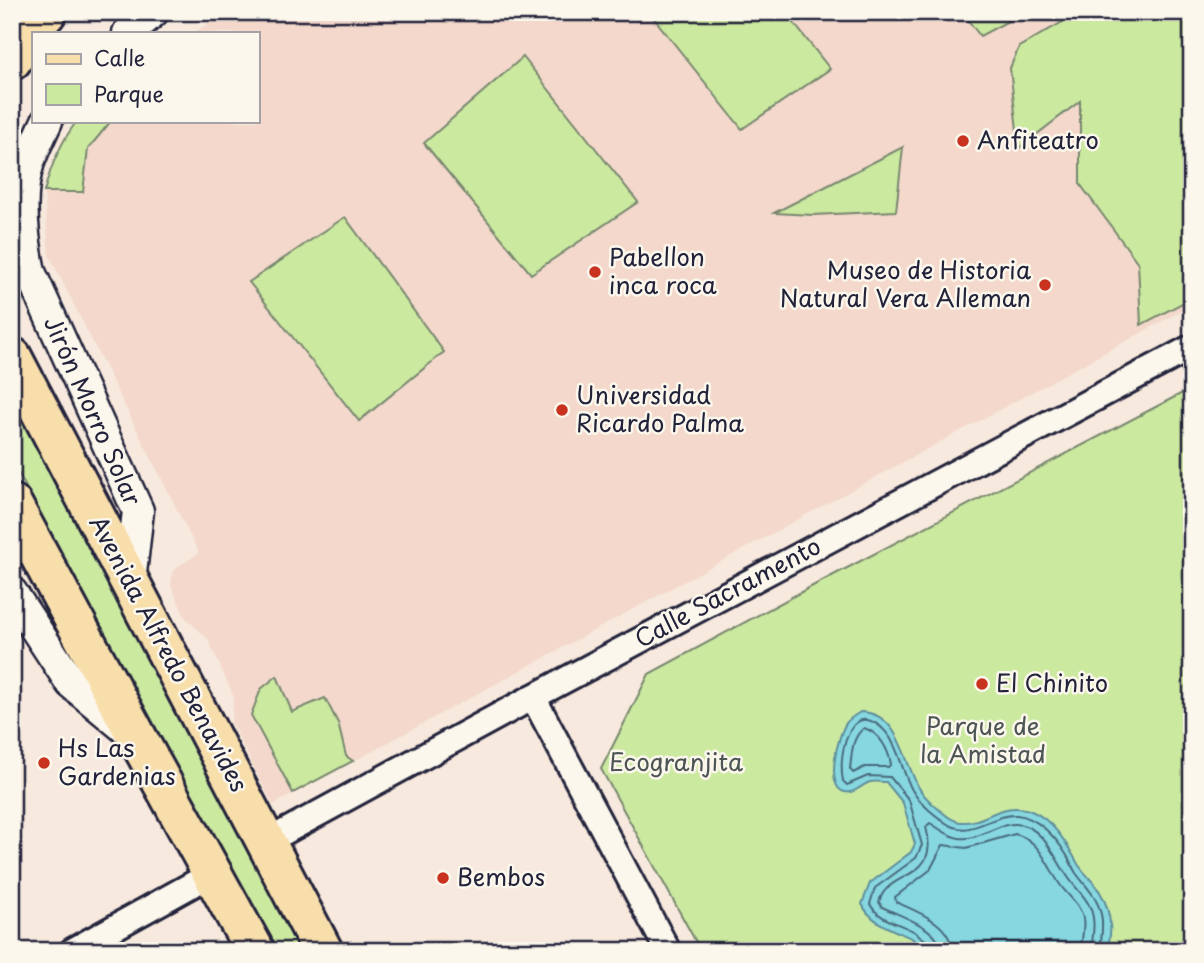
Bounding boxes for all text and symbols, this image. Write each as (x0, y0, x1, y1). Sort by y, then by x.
legend (32, 32, 259, 122)
text: Calle (94, 41, 145, 73)
text: Parque (94, 77, 164, 109)
place label: Anfiteatro (977, 121, 1099, 157)
marker: Anfiteatro (955, 133, 971, 149)
place label: Pabellon inca roca (609, 238, 717, 302)
place label: Museo de Historia Natural Vera Alleman (780, 251, 1031, 315)
marker: Pabellon inca roca (587, 264, 603, 280)
marker: Museo de Historia Natural Vera Alleman (1037, 277, 1053, 293)
street label: Jirón Morro Solar (36, 310, 152, 511)
place label: Universidad Ricardo Palma (576, 376, 744, 440)
marker: Universidad Ricardo Palma (554, 402, 570, 418)
street label: Avenida Alfredo Benavides (81, 508, 258, 798)
street label: Calle Sacramento (628, 527, 826, 656)
place label: El Chinito (996, 664, 1108, 700)
marker: El Chinito (974, 676, 990, 692)
park label: Parque de la Amistad (920, 707, 1046, 771)
place label: Hs Las Gardenias (58, 729, 176, 793)
park label: Ecogranjita (609, 743, 743, 779)
marker: Hs Las Gardenias (36, 755, 52, 771)
place label: Bembos (457, 858, 545, 894)
marker: Bembos (435, 870, 451, 886)

